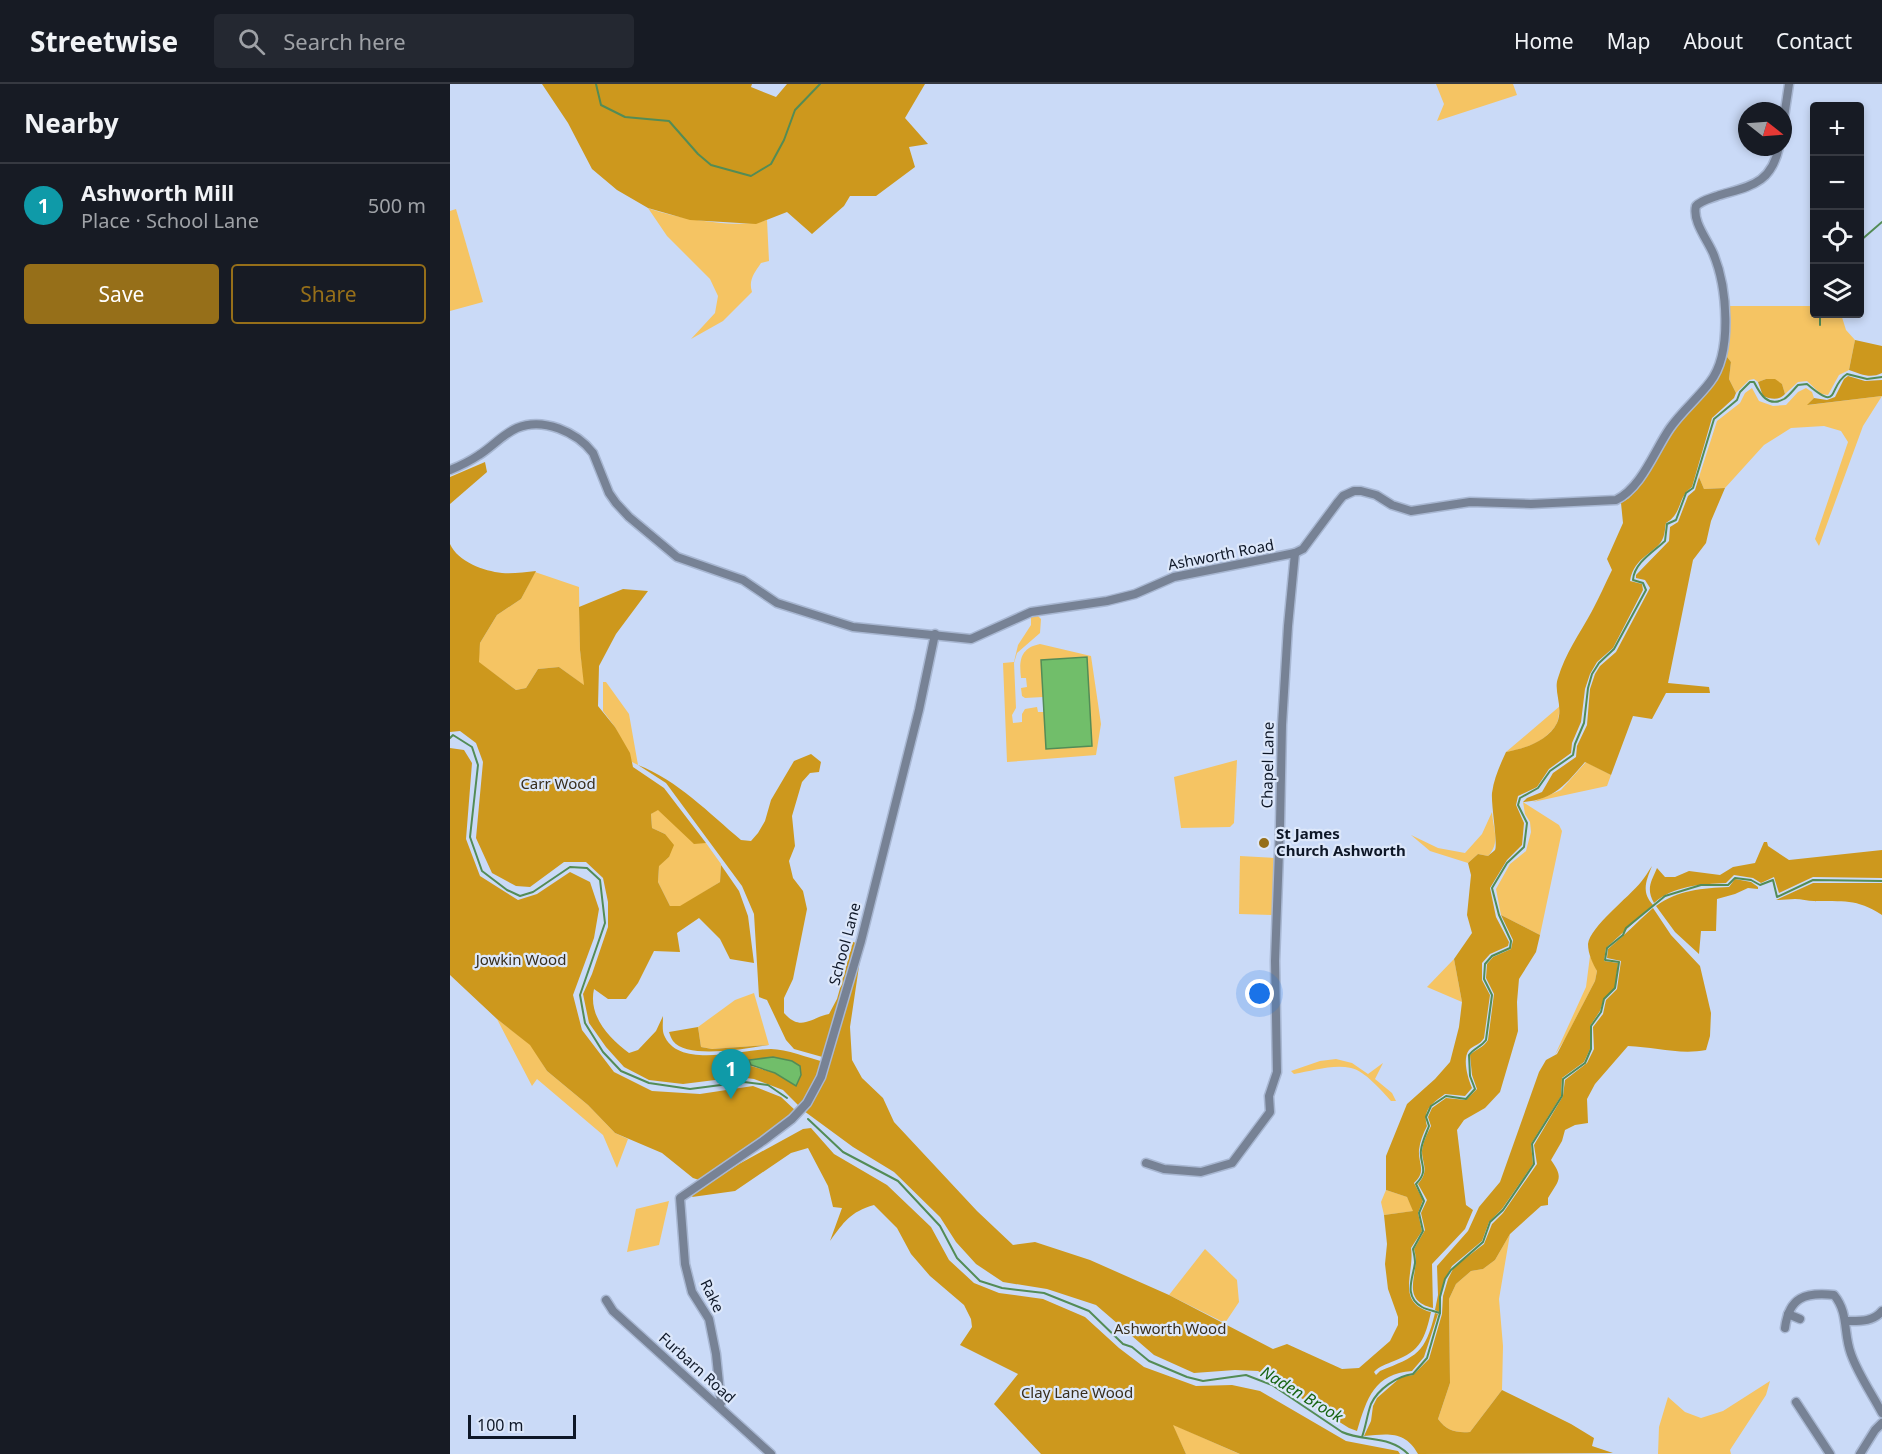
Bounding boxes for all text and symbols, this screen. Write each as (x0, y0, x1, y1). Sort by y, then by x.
search box (214, 14, 634, 68)
text: Streetwise (30, 22, 178, 60)
icon: search (235, 25, 268, 58)
text: Search here (283, 26, 406, 56)
text: Home (1514, 27, 1574, 55)
text: Map (1607, 27, 1650, 55)
text: About (1683, 27, 1743, 55)
text: Contact (1776, 27, 1852, 55)
north arrow (1738, 102, 1792, 156)
map controls (1810, 102, 1864, 318)
button: + (1810, 102, 1864, 156)
text: Nearby (24, 105, 119, 141)
button: − (1810, 156, 1864, 210)
text: Ashworth Mill (81, 177, 234, 207)
text: 1 (38, 192, 49, 219)
text: 500 m (368, 192, 426, 219)
text: Place · School Lane (81, 207, 259, 234)
button: locate (1810, 210, 1864, 264)
button: Save (24, 264, 219, 324)
button: Share (231, 264, 426, 324)
button: layers (1810, 264, 1864, 318)
street label: Ashworth Road (1166, 534, 1276, 574)
street label: Chapel Lane (1256, 721, 1278, 808)
park label: Carr Wood (520, 773, 596, 793)
place label: St James Church Ashworth (1276, 823, 1406, 860)
marker: St James Church Ashworth (1257, 836, 1271, 850)
street label: School Lane (823, 900, 865, 987)
park label: Jowkin Wood (474, 949, 566, 969)
your location (1245, 979, 1274, 1008)
pin: 1 (712, 1050, 750, 1099)
street label: Rake (696, 1276, 729, 1315)
park label: Ashworth Wood (1114, 1318, 1226, 1338)
street label: Furbarn Road (655, 1328, 740, 1407)
water label: Naden Brook (1257, 1361, 1348, 1428)
park label: Clay Lane Wood (1021, 1382, 1133, 1402)
scale bar (468, 1412, 576, 1440)
text: 100 m (477, 1414, 524, 1436)

